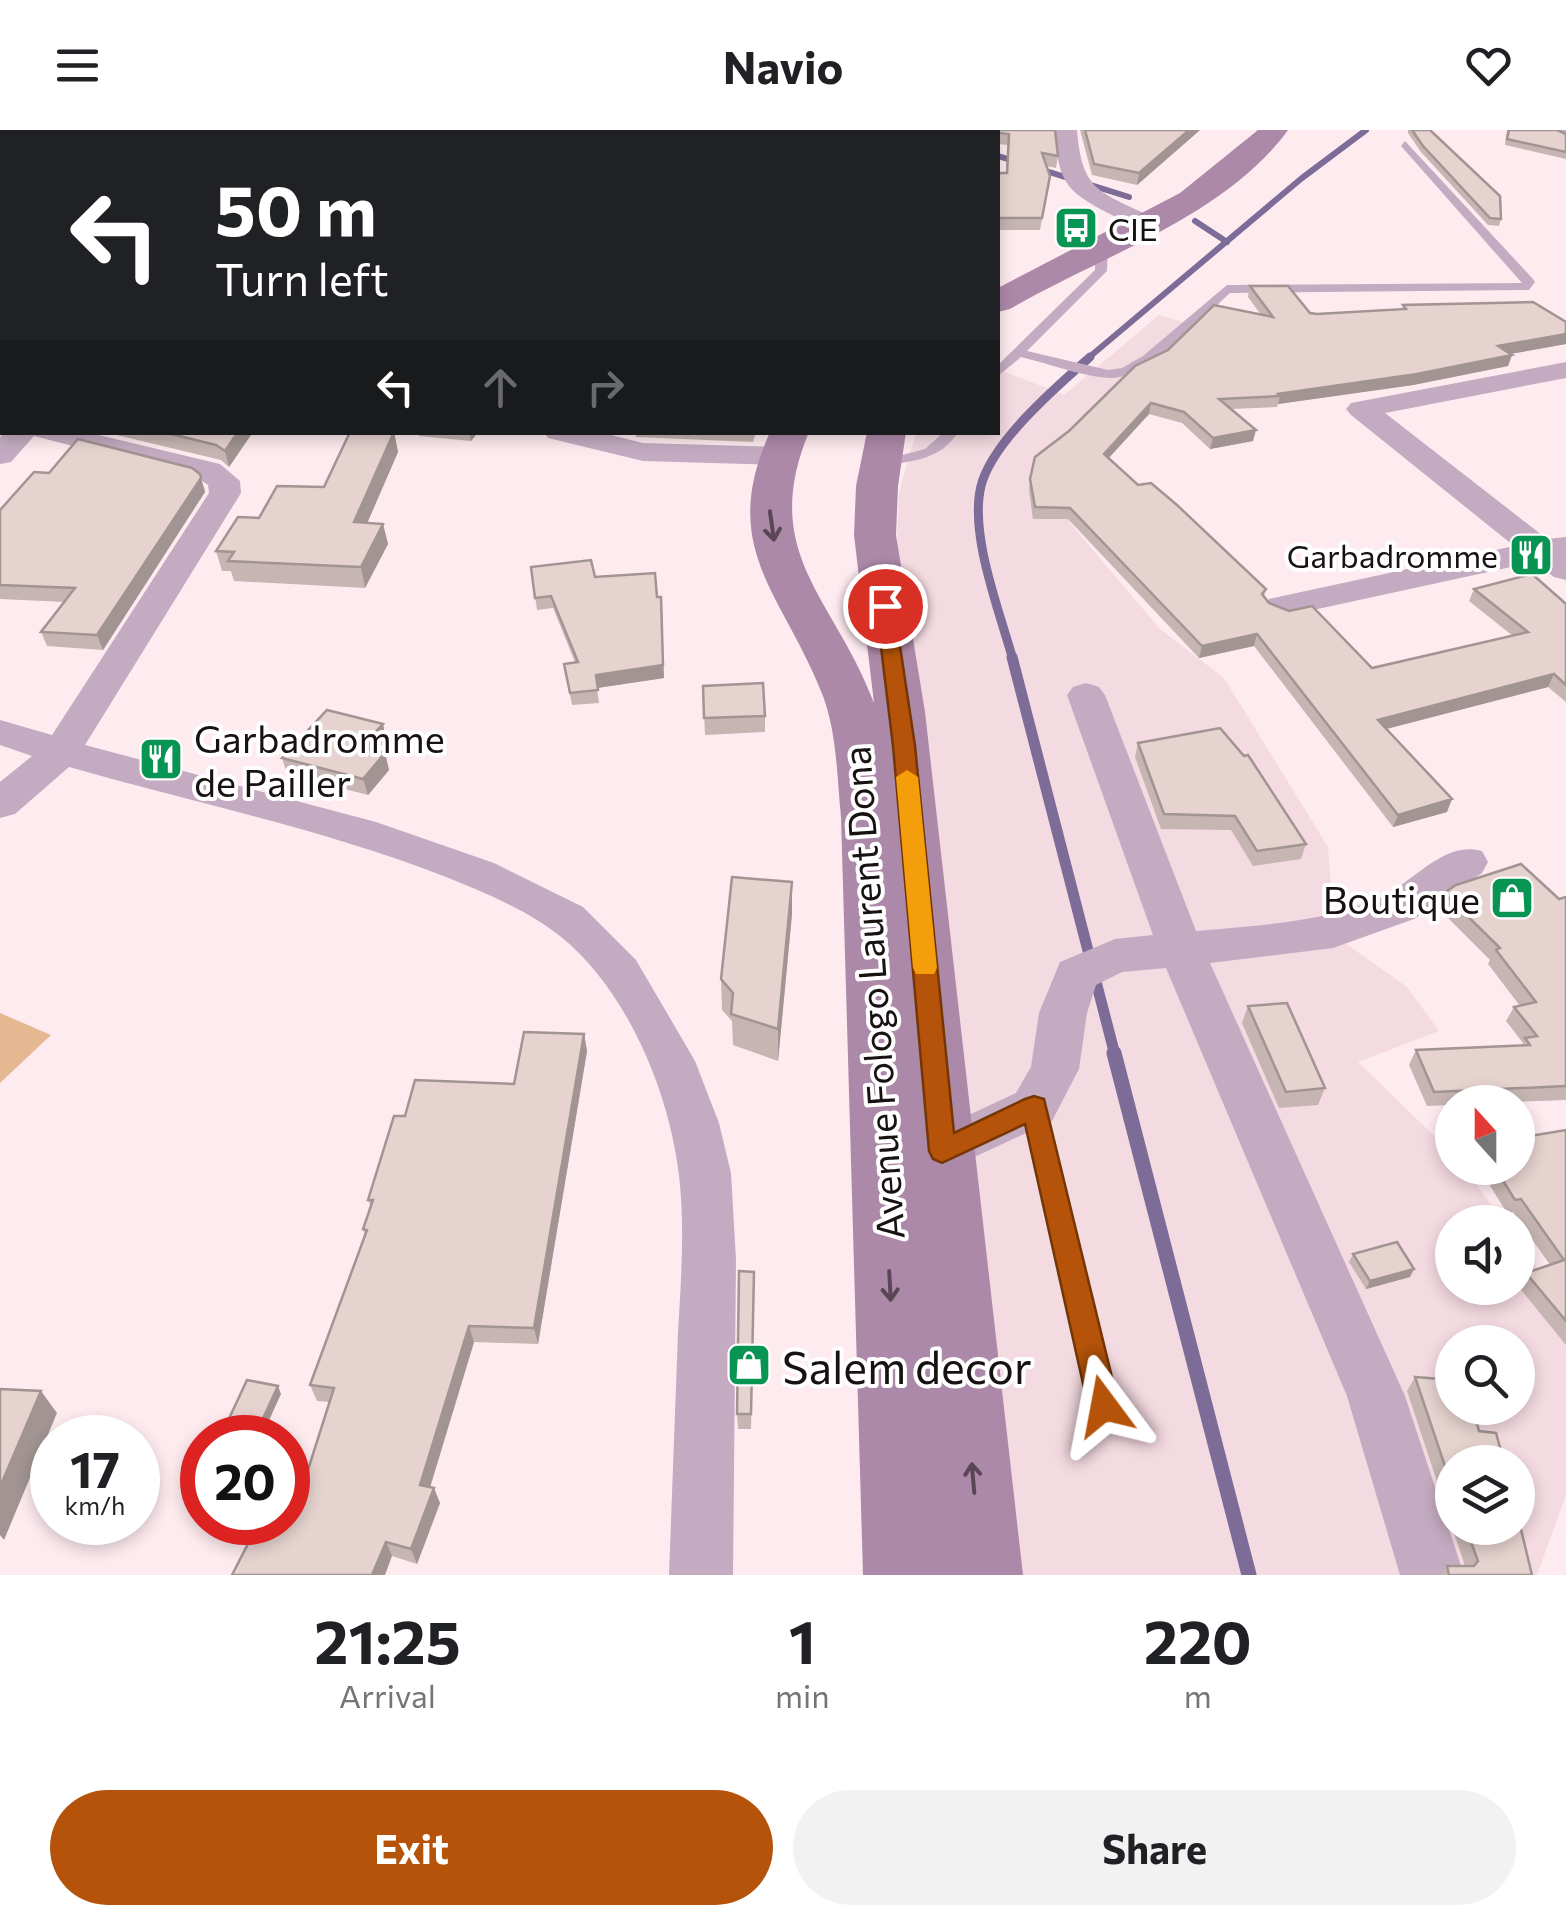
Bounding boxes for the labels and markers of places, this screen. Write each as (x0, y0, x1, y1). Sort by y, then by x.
bus stop icon: CIE (1053, 205, 1099, 251)
place label: CIE (1108, 208, 1158, 248)
restaurant icon: Garbadromme (1508, 532, 1554, 578)
place label: Garbadromme (1287, 535, 1498, 575)
pin (843, 564, 928, 649)
place label: Garbadromme de Pailler (194, 714, 445, 805)
restaurant icon: Garbadromme de Pailler (138, 736, 184, 782)
place label: Boutique (1323, 875, 1480, 922)
shop icon: Boutique (1489, 875, 1535, 921)
place label: Salem decor (782, 1338, 1032, 1393)
shop icon: Salem decor (726, 1342, 772, 1388)

